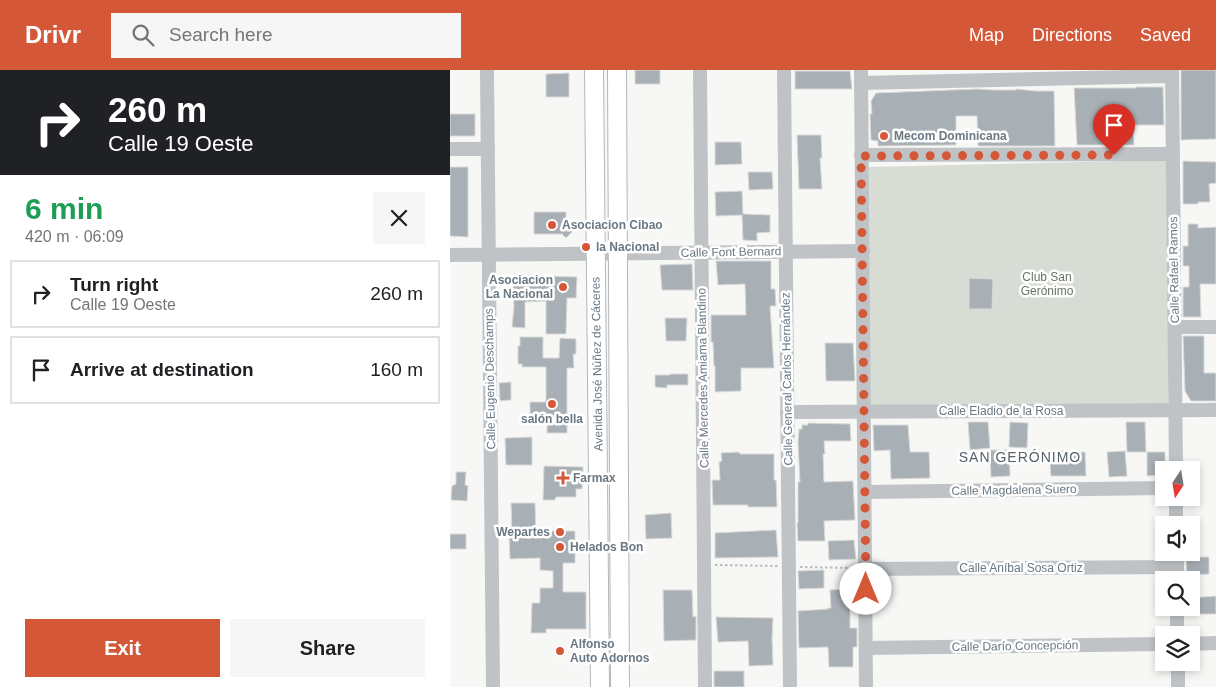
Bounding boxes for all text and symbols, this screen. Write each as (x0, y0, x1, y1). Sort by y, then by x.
search box (111, 13, 461, 58)
text: Drivr (25, 21, 81, 48)
icon: search (129, 21, 157, 49)
text: Search here (169, 24, 273, 45)
text: Map (969, 25, 1004, 45)
text: Directions (1032, 25, 1112, 45)
text: Saved (1140, 25, 1191, 45)
icon: right (25, 90, 90, 155)
text: 260 m (108, 90, 207, 129)
pin (1093, 104, 1135, 155)
icon: arrive (1100, 111, 1128, 139)
place label: Mecom Dominicana (894, 129, 1007, 143)
marker: Mecom Dominicana (878, 130, 890, 142)
text: Calle 19 Oeste (108, 131, 254, 156)
text: 6 min (25, 192, 103, 225)
button: close (373, 192, 425, 244)
street label: Calle Rafael Ramos (1166, 217, 1182, 323)
place label: Asociacion Cibao (562, 218, 663, 232)
marker: Asociacion Cibao (546, 219, 558, 231)
text: 420 m · 06:09 (25, 228, 124, 245)
place label: la Nacional (596, 240, 659, 254)
marker: la Nacional (580, 241, 592, 253)
street label: Calle Font Bernard (681, 244, 781, 260)
park label: Club San Gerónimo (1021, 270, 1074, 298)
place label: Asociacion La Nacional (486, 273, 553, 301)
text: Turn right (70, 274, 158, 295)
street label: Avenida José Núñez de Cáceres (588, 277, 606, 451)
icon: right (27, 280, 55, 308)
marker: Asociacion La Nacional (557, 281, 569, 293)
text: 260 m (370, 283, 423, 304)
street label: Calle Mercedes Amiama Blandino (694, 288, 712, 468)
street label: Calle General Carlos Hernández (778, 292, 796, 466)
text: Calle 19 Oeste (70, 296, 176, 313)
street label: Calle Eugenio Deschamps (482, 308, 498, 450)
icon: arrive (27, 356, 55, 384)
text: Arrive at destination (70, 359, 254, 380)
text: 160 m (370, 359, 423, 380)
marker: salón bella (546, 398, 558, 410)
street label: Calle Eladio de la Rosa (939, 404, 1064, 418)
place label: salón bella (521, 412, 583, 426)
district label: SAN GERÓNIMO (959, 449, 1081, 465)
north arrow (1155, 461, 1200, 506)
map controls (1155, 461, 1200, 671)
place label: Farmax (573, 471, 616, 485)
marker: Farmax (557, 472, 569, 484)
street label: Calle Magdalena Suero (951, 482, 1077, 498)
button: sound (1155, 516, 1200, 561)
place label: Wepartes (496, 525, 550, 539)
marker: Wepartes (554, 526, 566, 538)
place label: Helados Bon (570, 540, 643, 554)
marker: Helados Bon (554, 541, 566, 553)
street label: Calle Aníbal Sosa Ortiz (959, 561, 1083, 575)
position arrow (839, 562, 891, 614)
button: search (1155, 571, 1200, 616)
button: Exit (25, 619, 220, 677)
button: Share (230, 619, 425, 677)
button: layers (1155, 626, 1200, 671)
place label: Alfonso Auto Adornos (570, 637, 650, 665)
street label: Calle Darío Concepción (952, 638, 1078, 654)
marker: Alfonso Auto Adornos (554, 645, 566, 657)

